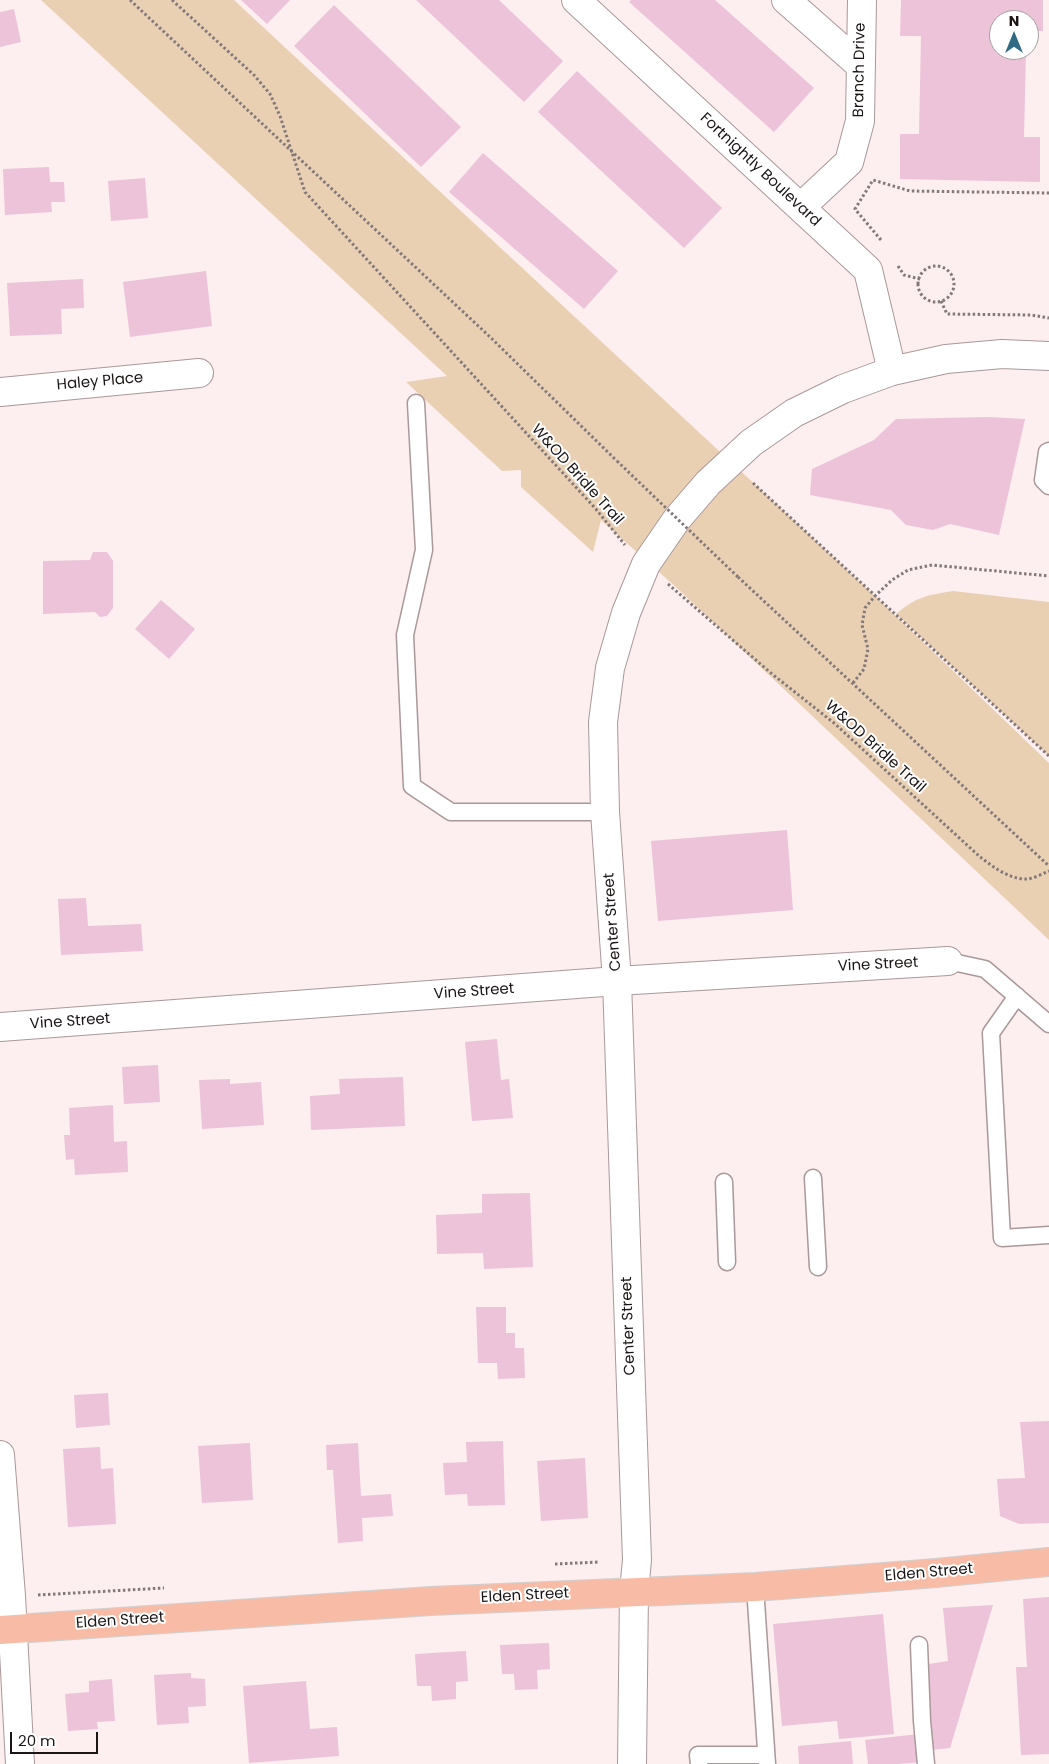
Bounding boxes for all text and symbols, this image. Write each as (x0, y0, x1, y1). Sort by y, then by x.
north arrow (989, 10, 1039, 60)
text: N (1009, 11, 1019, 31)
street label: Branch Drive (850, 22, 870, 118)
street label: Fortnightly Boulevard (696, 109, 824, 231)
street label: Haley Place (56, 369, 144, 395)
street label: W&OD Bridle Trail (527, 421, 627, 529)
street label: W&OD Bridle Trail (821, 697, 929, 797)
street label: Center Street (601, 872, 625, 972)
street label: Vine Street (837, 954, 919, 976)
street label: Vine Street (433, 980, 515, 1004)
street label: Vine Street (29, 1010, 111, 1034)
street label: Center Street (618, 1276, 640, 1376)
street label: Elden Street (884, 1560, 974, 1586)
street label: Elden Street (480, 1585, 570, 1607)
street label: Elden Street (75, 1609, 165, 1633)
scale bar (12, 1722, 100, 1754)
text: 20 m (18, 1730, 56, 1751)

